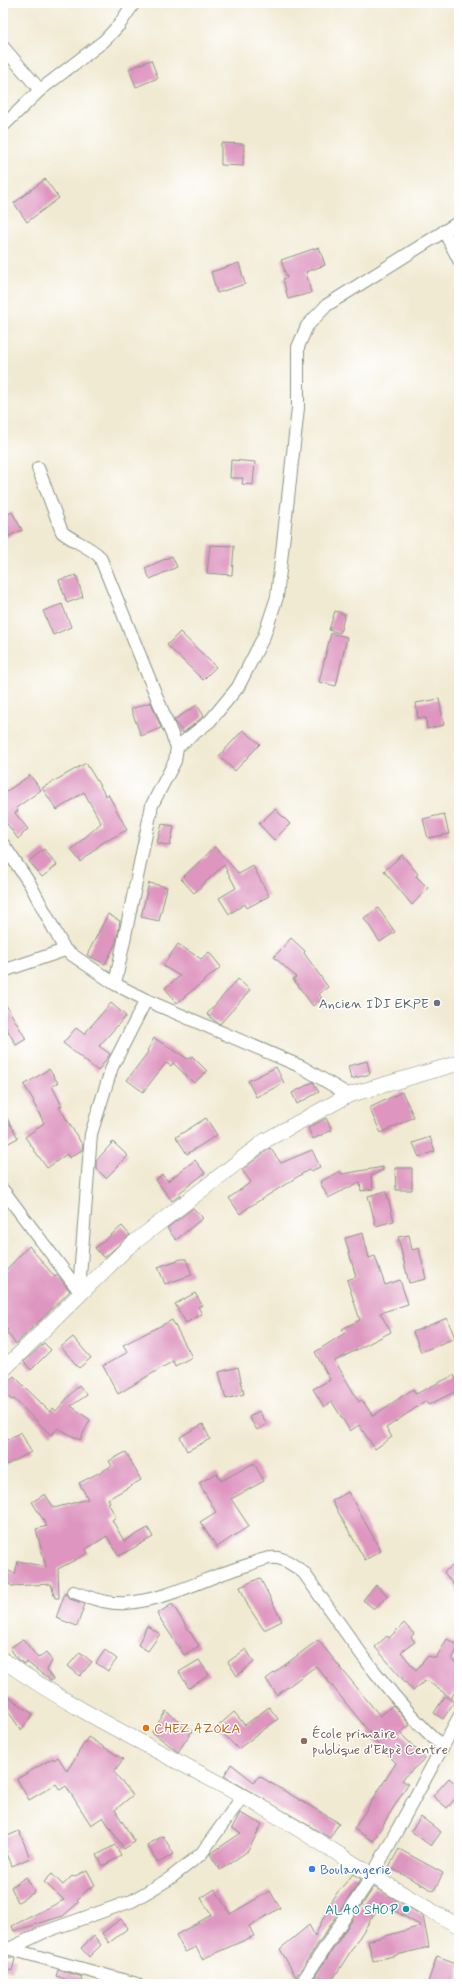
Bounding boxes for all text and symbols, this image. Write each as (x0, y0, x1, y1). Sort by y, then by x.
place label: Ancien IDI EKPE (319, 995, 429, 1013)
marker: Ancien IDI EKPE (432, 998, 442, 1008)
place label: CHEZ AZOKA (154, 1720, 240, 1738)
marker: CHEZ AZOKA (141, 1723, 151, 1733)
place label: École primaire publique d'Ekpè Centre (312, 1725, 448, 1759)
marker: École primaire publique d'Ekpè Centre (299, 1736, 309, 1746)
place label: Boulangerie (320, 1861, 391, 1879)
marker: Boulangerie (307, 1864, 317, 1874)
place label: ALAO SHOP (325, 1901, 398, 1919)
marker: ALAO SHOP (401, 1904, 411, 1914)

